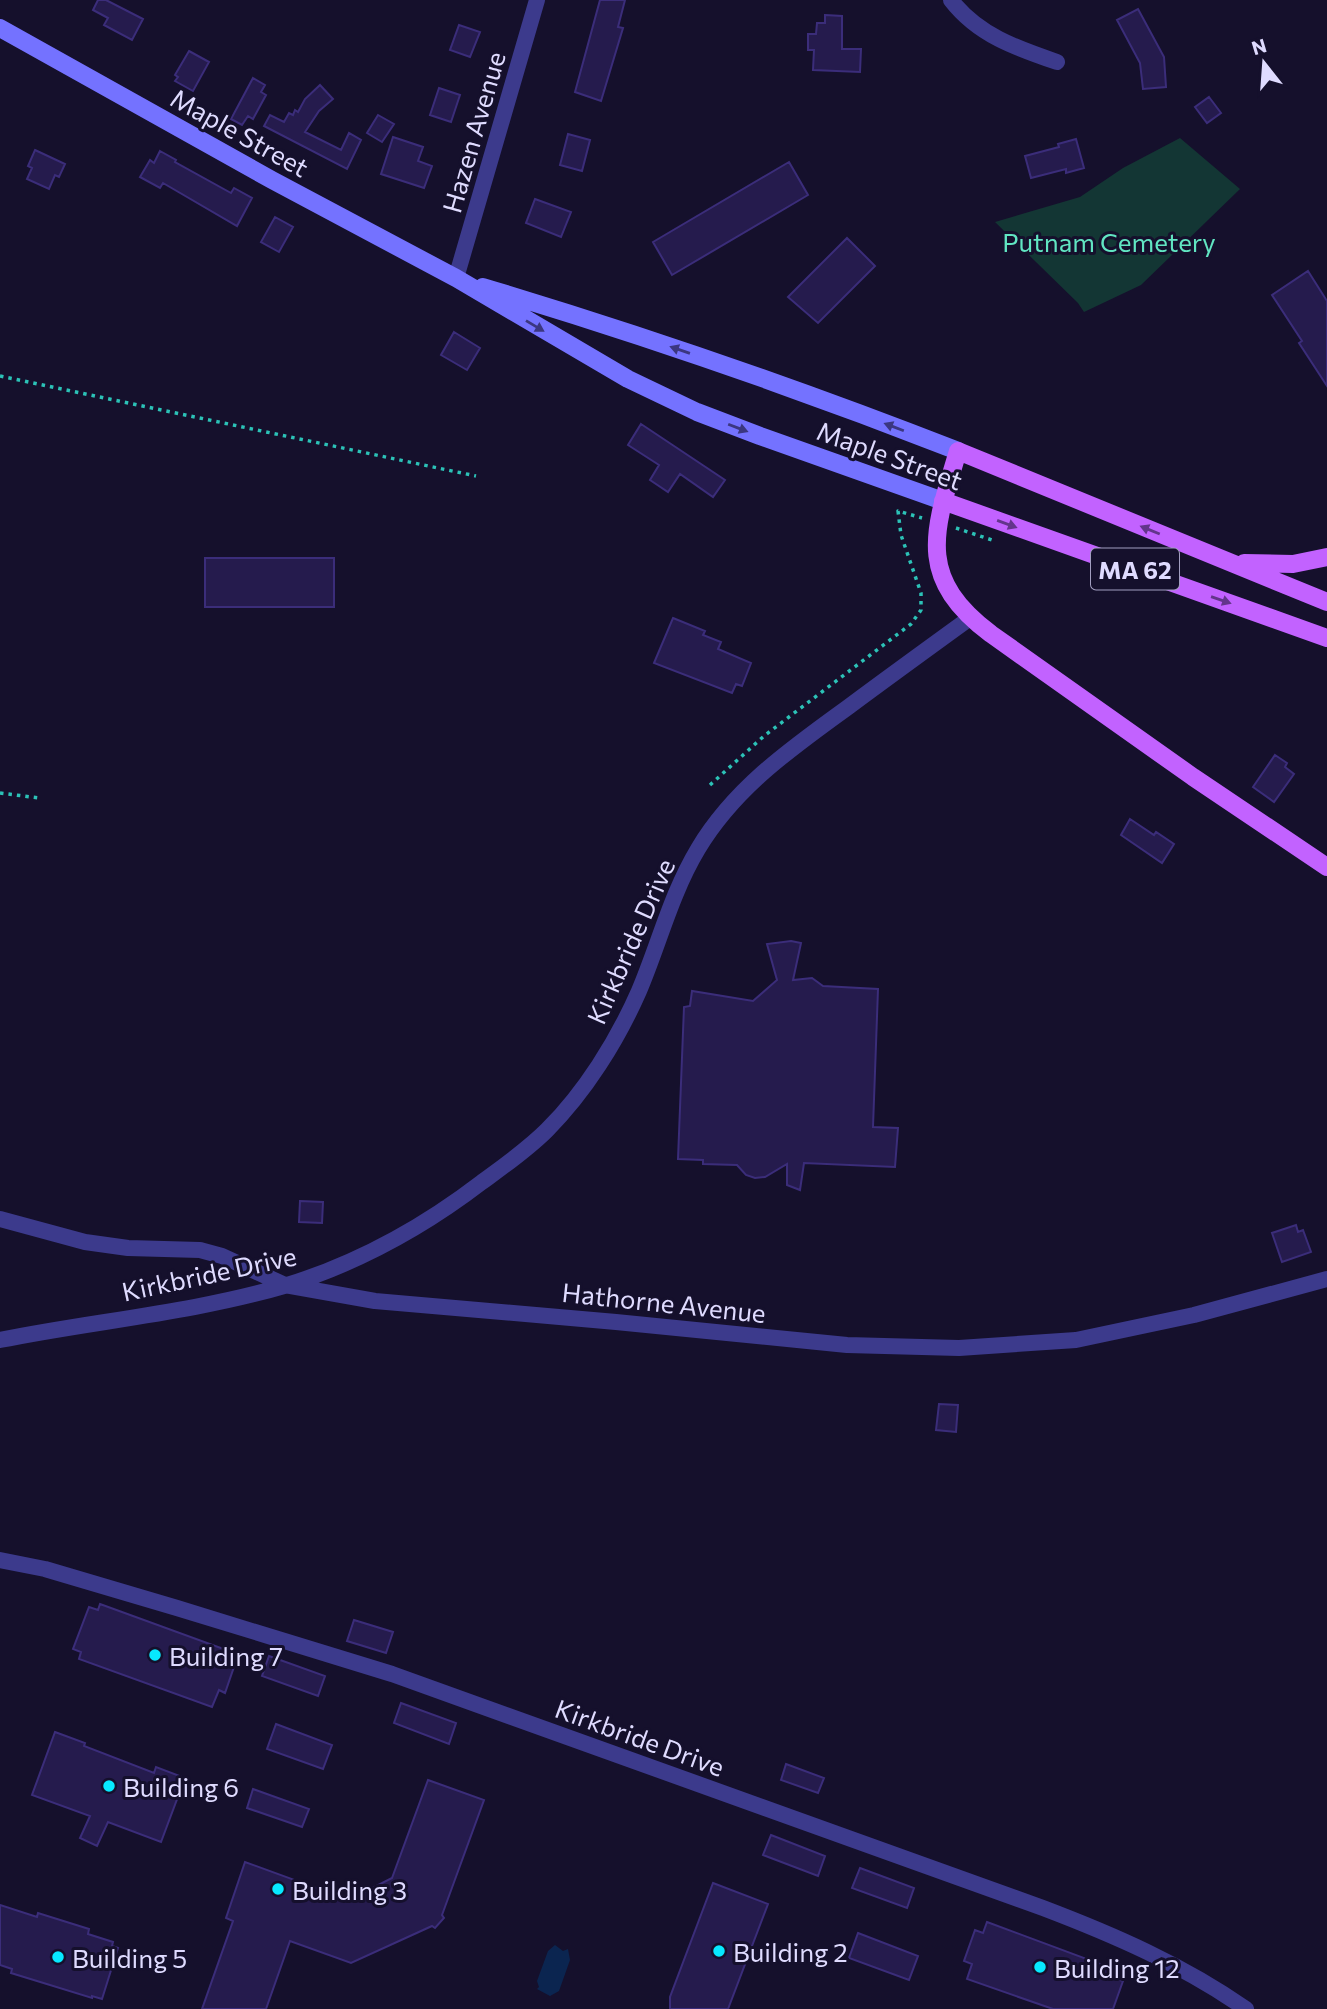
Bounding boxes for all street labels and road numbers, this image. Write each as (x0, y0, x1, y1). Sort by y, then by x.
street label: Hazen Avenue (435, 48, 511, 216)
street label: Maple Street (166, 81, 314, 183)
street label: Maple Street (813, 414, 967, 496)
road number: MA 62 (1091, 548, 1179, 590)
street label: Kirkbride Drive (580, 854, 680, 1028)
street label: Kirkbride Drive (119, 1239, 299, 1307)
street label: Hathorne Avenue (561, 1276, 767, 1328)
street label: Kirkbride Drive (551, 1692, 729, 1782)

